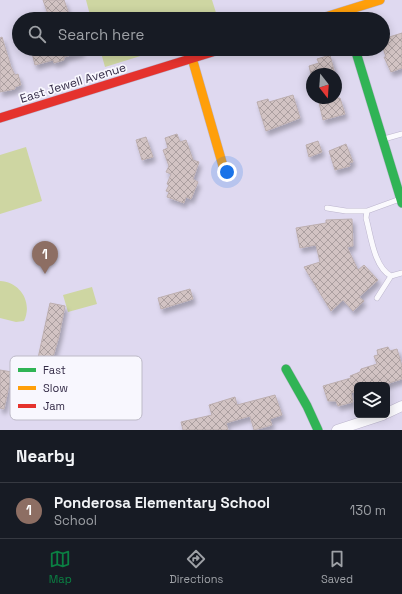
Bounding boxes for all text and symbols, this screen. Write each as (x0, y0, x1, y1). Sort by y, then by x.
search box (12, 12, 390, 56)
icon: search (26, 23, 48, 45)
text: Search here (58, 25, 144, 44)
street label: East Jewell Avenue (18, 59, 128, 107)
north arrow (306, 68, 342, 104)
your location (217, 162, 237, 182)
pin: 1 (32, 241, 58, 274)
legend (10, 356, 142, 420)
text: Fast (43, 363, 66, 377)
text: Slow (43, 381, 68, 395)
map controls (354, 382, 390, 418)
button: layers (354, 382, 390, 418)
text: Jam (43, 399, 65, 413)
text: Nearby (16, 445, 75, 467)
text: Ponderosa Elementary School (54, 493, 270, 512)
text: 1 (26, 502, 32, 519)
text: 130 m (350, 502, 386, 519)
text: School (54, 512, 97, 529)
tab: Map (49, 548, 72, 586)
tab: Directions (169, 548, 223, 586)
tab: Saved (321, 548, 353, 586)

